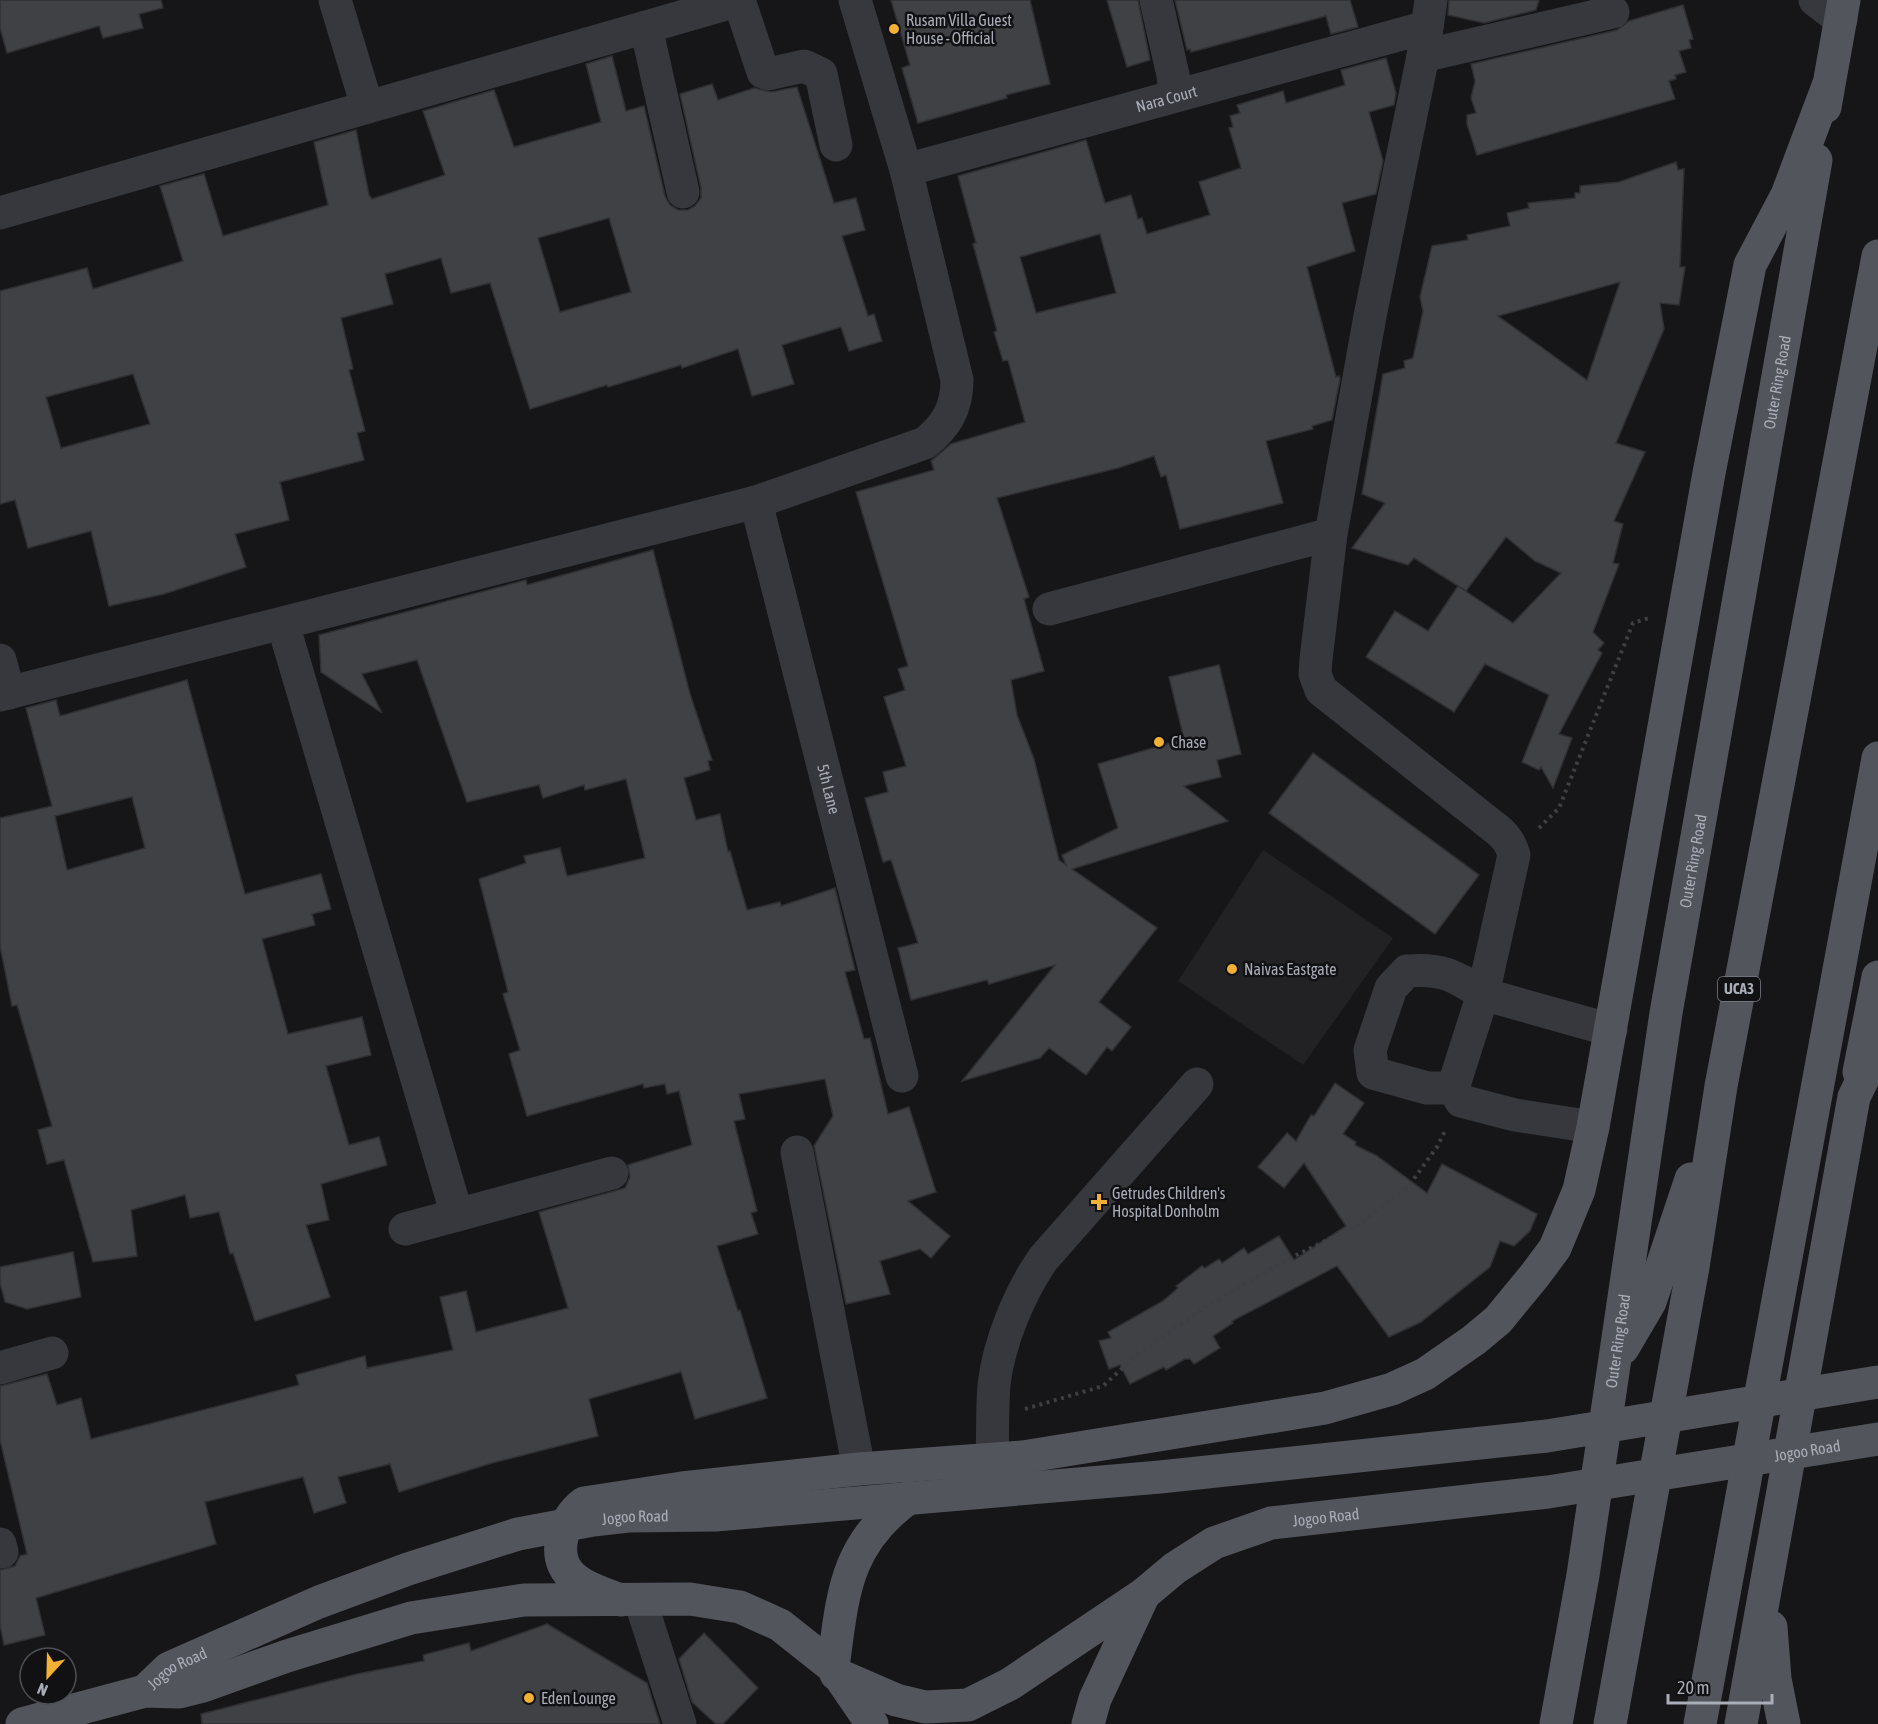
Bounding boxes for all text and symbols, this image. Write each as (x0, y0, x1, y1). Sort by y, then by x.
place label: Rusam Villa Guest House - Official (906, 11, 1012, 47)
marker: Rusam Villa Guest House - Official (887, 22, 901, 36)
street label: Nara Court (1134, 81, 1199, 116)
street label: Outer Ring Road (1760, 334, 1794, 430)
place label: Chase (1171, 733, 1206, 751)
marker: Chase (1152, 735, 1166, 749)
street label: 5th Lane (814, 762, 844, 816)
street label: Outer Ring Road (1676, 813, 1710, 909)
place label: Naivas Eastgate (1244, 960, 1337, 979)
marker: Naivas Eastgate (1225, 962, 1239, 976)
road number: UCA3 (1718, 977, 1760, 1001)
place label: Getrudes Children's Hospital Donholm (1112, 1184, 1226, 1221)
marker: Getrudes Children's Hospital Donholm (1090, 1193, 1108, 1211)
street label: Outer Ring Road (1602, 1293, 1633, 1389)
street label: Jogoo Road (1773, 1436, 1842, 1465)
street label: Jogoo Road (1291, 1504, 1360, 1530)
street label: Jogoo Road (601, 1507, 669, 1528)
street label: Jogoo Road (143, 1644, 210, 1693)
north arrow (18, 1646, 78, 1706)
scale bar (1668, 1667, 1772, 1705)
text: 20 m (1677, 1677, 1709, 1698)
text: N (35, 1680, 50, 1700)
place label: Eden Lounge (541, 1689, 616, 1708)
marker: Eden Lounge (522, 1691, 536, 1705)

